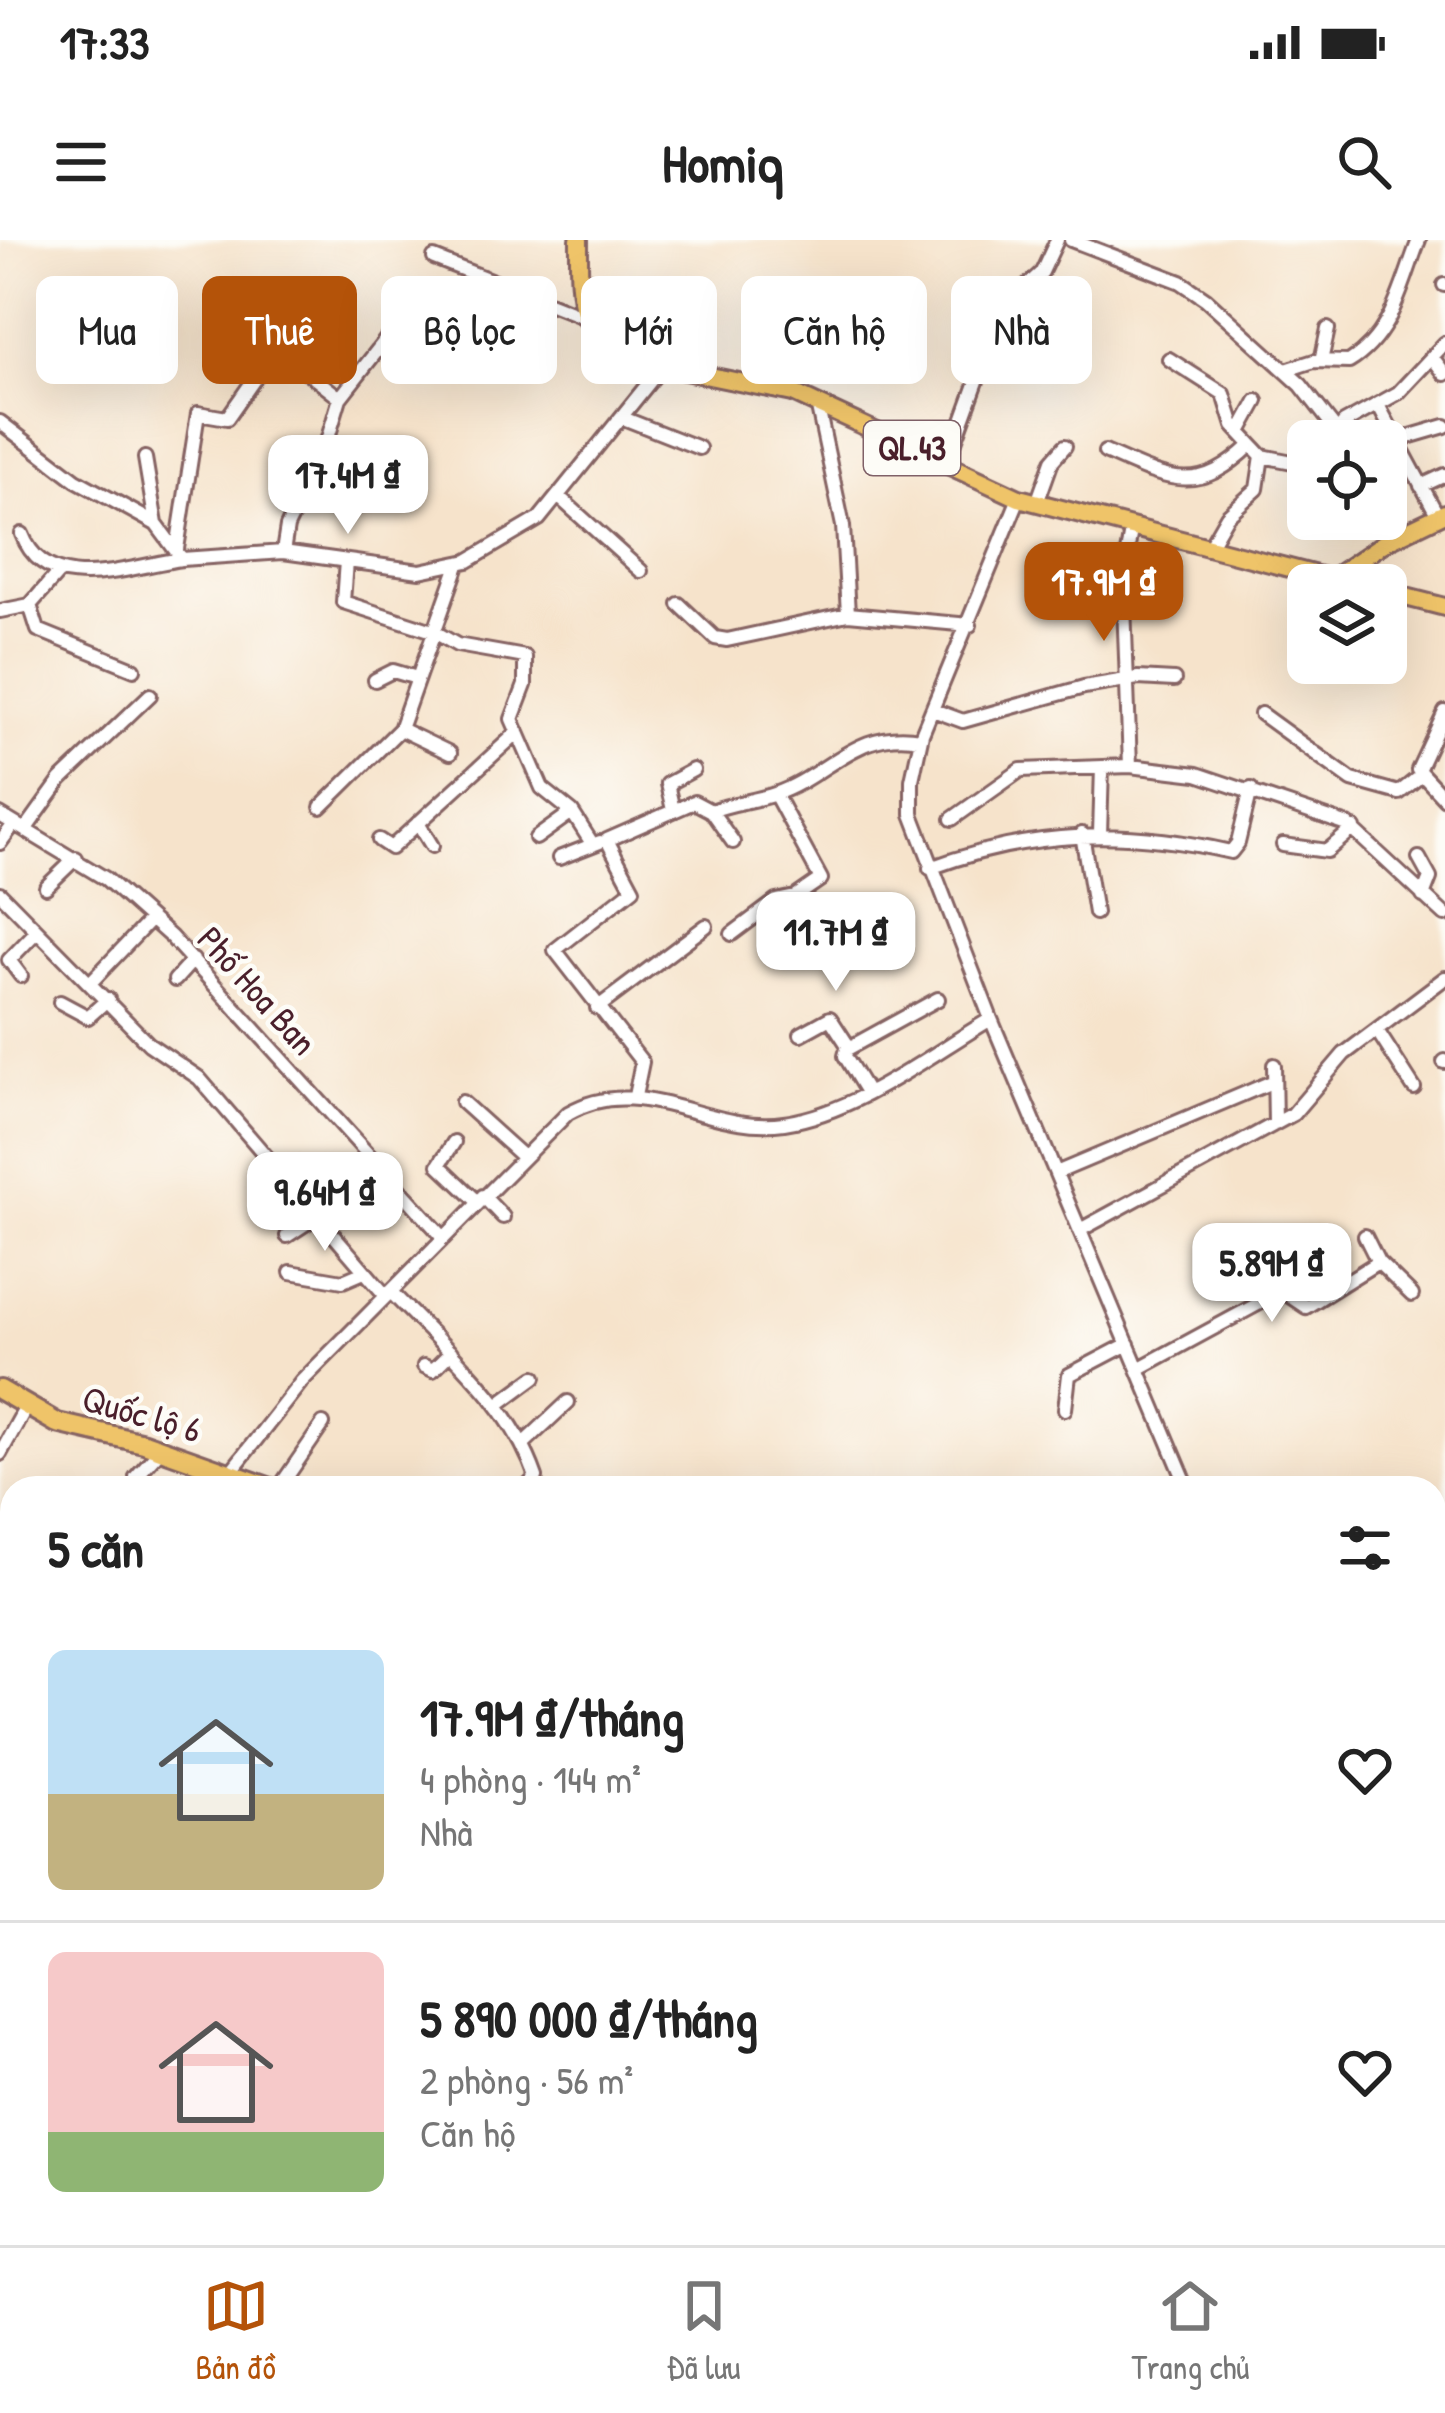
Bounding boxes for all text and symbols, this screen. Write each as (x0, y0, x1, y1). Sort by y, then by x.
text: 17:33 (60, 12, 149, 73)
text: Homiq (662, 126, 783, 199)
icon: menu (48, 129, 114, 195)
icon: search (1331, 129, 1397, 195)
chip: Mua (36, 276, 178, 384)
chip: Thuê (202, 276, 357, 384)
chip: Bộ lọc (381, 276, 557, 384)
chip: Mới (581, 276, 717, 384)
chip: Căn hộ (741, 276, 927, 384)
chip: Nhà (951, 276, 1092, 384)
map controls (1287, 420, 1407, 684)
button: locate (1287, 420, 1407, 540)
road number: QL.43 (864, 421, 960, 475)
pin: 17.4M ₫ (237, 435, 459, 537)
text: 17.4M ₫ (295, 447, 401, 500)
pin: 17.9M ₫ (993, 542, 1215, 644)
text: 17.9M ₫ (1051, 554, 1157, 607)
button: layers (1287, 564, 1407, 684)
pin: 11.7M ₫ (725, 892, 947, 994)
text: 11.7M ₫ (783, 904, 889, 957)
street label: Phố Hoa Ban (187, 915, 329, 1065)
pin: 9.64M ₫ (214, 1152, 436, 1254)
text: 9.64M ₫ (274, 1164, 376, 1217)
pin: 5.89M ₫ (1161, 1223, 1383, 1325)
text: 5.89M ₫ (1219, 1235, 1325, 1288)
street label: Quốc lộ 6 (77, 1373, 207, 1453)
text: 5 căn (48, 1514, 144, 1583)
icon: filters (1332, 1515, 1398, 1581)
text: 17.9M ₫/tháng (420, 1683, 684, 1752)
icon: home (144, 1698, 288, 1842)
icon: heart (1332, 1737, 1398, 1803)
text: 4 phòng · 144 m² (420, 1752, 641, 1805)
text: Nhà (420, 1805, 472, 1858)
text: 5 890 000 ₫/tháng (420, 1984, 758, 2053)
icon: home (144, 2000, 288, 2144)
icon: heart (1332, 2039, 1398, 2105)
text: 2 phòng · 56 m² (420, 2053, 633, 2106)
text: Căn hộ (420, 2106, 515, 2159)
tab: Bản đồ (195, 2273, 276, 2389)
tab: Đã lưu (667, 2273, 741, 2389)
tab: Trang chủ (1131, 2273, 1250, 2389)

